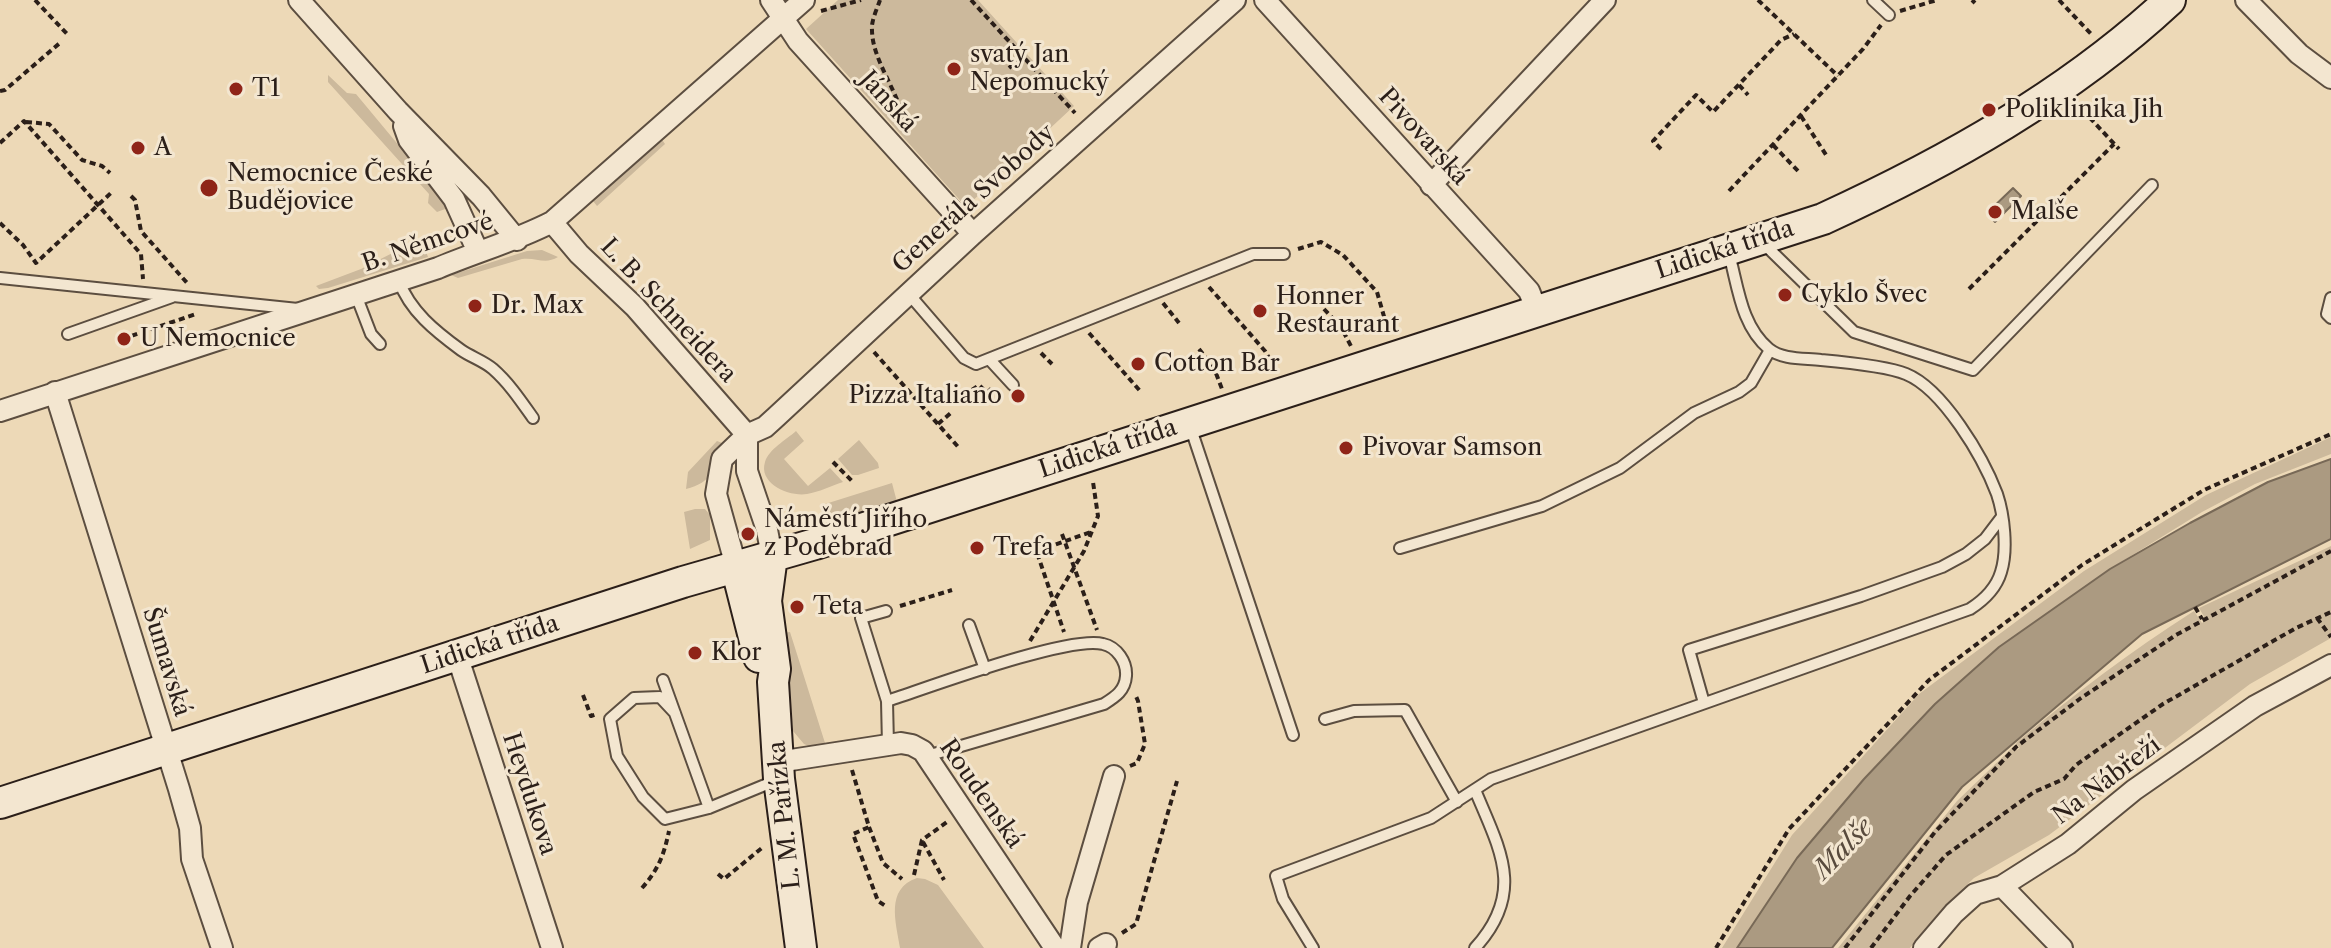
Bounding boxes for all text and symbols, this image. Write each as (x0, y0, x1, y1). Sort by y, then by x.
place label: svatý Jan Nepomucký (970, 41, 1109, 97)
marker: svatý Jan Nepomucký (945, 60, 963, 78)
street label: Jánská (853, 65, 923, 139)
place label: T1 (252, 75, 280, 103)
marker: T1 (227, 80, 245, 98)
street label: Pivovarská (1372, 82, 1474, 192)
place label: Poliklinika Jih (2005, 96, 2163, 124)
marker: Poliklinika Jih (1980, 101, 1998, 119)
street label: Generála Svobody (887, 119, 1061, 279)
place label: A (154, 134, 172, 162)
marker: A (129, 139, 147, 157)
place label: Nemocnice České Budějovice (227, 160, 433, 216)
marker: Nemocnice České Budějovice (198, 177, 220, 199)
place label: Malše (2011, 198, 2079, 226)
marker: Malše (1986, 203, 2004, 221)
street label: B. Němcové (359, 207, 497, 279)
street label: Lidická třída (1652, 214, 1798, 286)
street label: L. B. Schneidera (594, 233, 742, 389)
place label: Cyklo Švec (1801, 281, 1927, 309)
place label: Honner Restaurant (1276, 283, 1399, 339)
marker: Cyklo Švec (1776, 286, 1794, 304)
place label: Dr. Max (491, 292, 583, 320)
marker: Dr. Max (466, 297, 484, 315)
marker: Honner Restaurant (1251, 302, 1269, 320)
place label: U Nemocnice (140, 325, 296, 353)
marker: U Nemocnice (115, 330, 133, 348)
place label: Cotton Bar (1154, 350, 1280, 378)
marker: Cotton Bar (1129, 355, 1147, 373)
place label: Pizza Italiano (848, 382, 1002, 410)
marker: Pizza Italiano (1009, 387, 1027, 405)
street label: Lidická třída (1035, 413, 1181, 485)
place label: Pivovar Samson (1362, 434, 1542, 462)
marker: Pivovar Samson (1337, 439, 1355, 457)
place label: Náměstí Jiřího z Poděbrad (764, 506, 927, 562)
marker: Náměstí Jiřího z Poděbrad (739, 525, 757, 543)
place label: Trefa (993, 534, 1054, 562)
marker: Trefa (968, 539, 986, 557)
place label: Teta (813, 593, 863, 621)
marker: Teta (788, 598, 806, 616)
street label: Šumavská (136, 604, 196, 720)
street label: Lidická třída (417, 609, 563, 681)
place label: Klor (711, 639, 762, 667)
marker: Klor (686, 644, 704, 662)
street label: Heydukova (496, 729, 562, 859)
street label: Na Nábřeží (2047, 731, 2167, 831)
street label: Roudenská (933, 734, 1029, 854)
street label: L. M. Pařízka (763, 739, 807, 891)
water label: Malše (1808, 812, 1880, 886)

